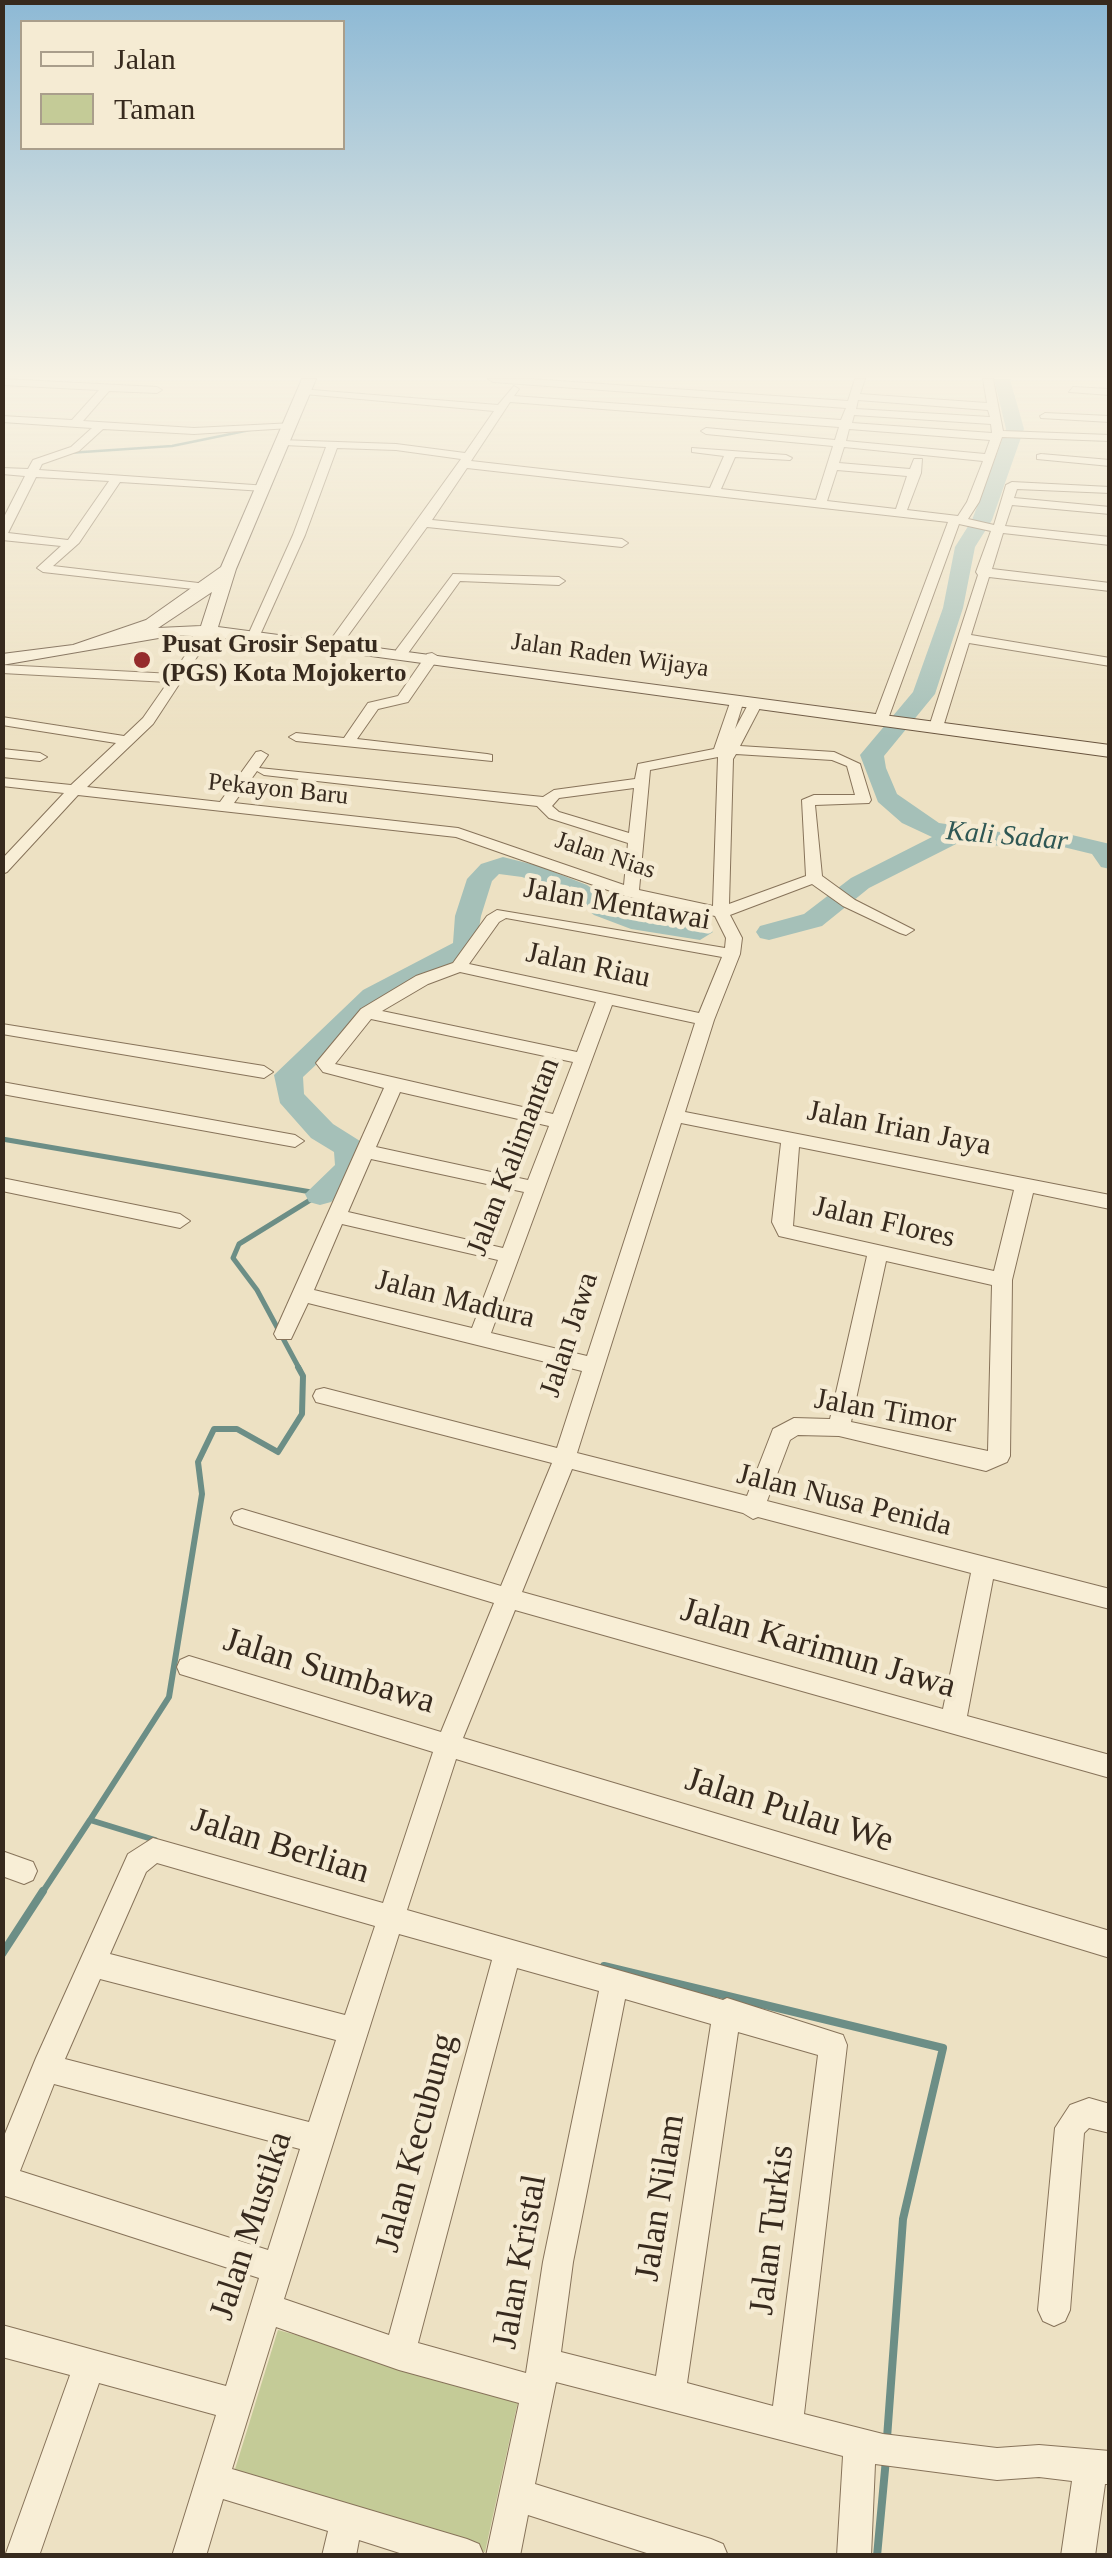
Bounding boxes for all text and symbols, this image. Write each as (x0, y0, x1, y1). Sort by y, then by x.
legend (20, 20, 345, 150)
text: Jalan (114, 42, 176, 75)
text: Taman (114, 92, 195, 125)
street label: Jalan Raden Wijaya (509, 627, 711, 685)
place label: Pusat Grosir Sepatu (PGS) Kota Mojokerto (162, 631, 406, 690)
marker: Pusat Grosir Sepatu (PGS) Kota Mojokerto (131, 649, 153, 671)
street label: Pekayon Baru (206, 768, 350, 812)
water label: Kali Sadar (945, 815, 1069, 859)
street label: Jalan Nias (551, 826, 659, 886)
street label: Jalan Mentawai (521, 871, 713, 939)
street label: Jalan Riau (523, 935, 653, 997)
street label: Jalan Kalimantan (460, 1053, 568, 1261)
street label: Jalan Irian Jaya (804, 1094, 994, 1164)
street label: Jalan Flores (810, 1189, 958, 1257)
street label: Jalan Madura (372, 1263, 538, 1337)
street label: Jalan Jawa (533, 1268, 607, 1402)
street label: Jalan Timor (811, 1382, 959, 1442)
street label: Jalan Nusa Penida (733, 1457, 955, 1545)
street label: Jalan Karimun Jawa (676, 1590, 960, 1708)
street label: Jalan Sumbawa (218, 1620, 440, 1724)
street label: Jalan Pulau We (680, 1760, 898, 1862)
street label: Jalan Berlian (186, 1800, 374, 1894)
street label: Jalan Kecubung (368, 2029, 466, 2257)
street label: Jalan Nilam (627, 2112, 695, 2284)
street label: Jalan Mustika (202, 2127, 302, 2325)
street label: Jalan Turkis (742, 2143, 804, 2317)
street label: Jalan Kristal (485, 2172, 557, 2352)

